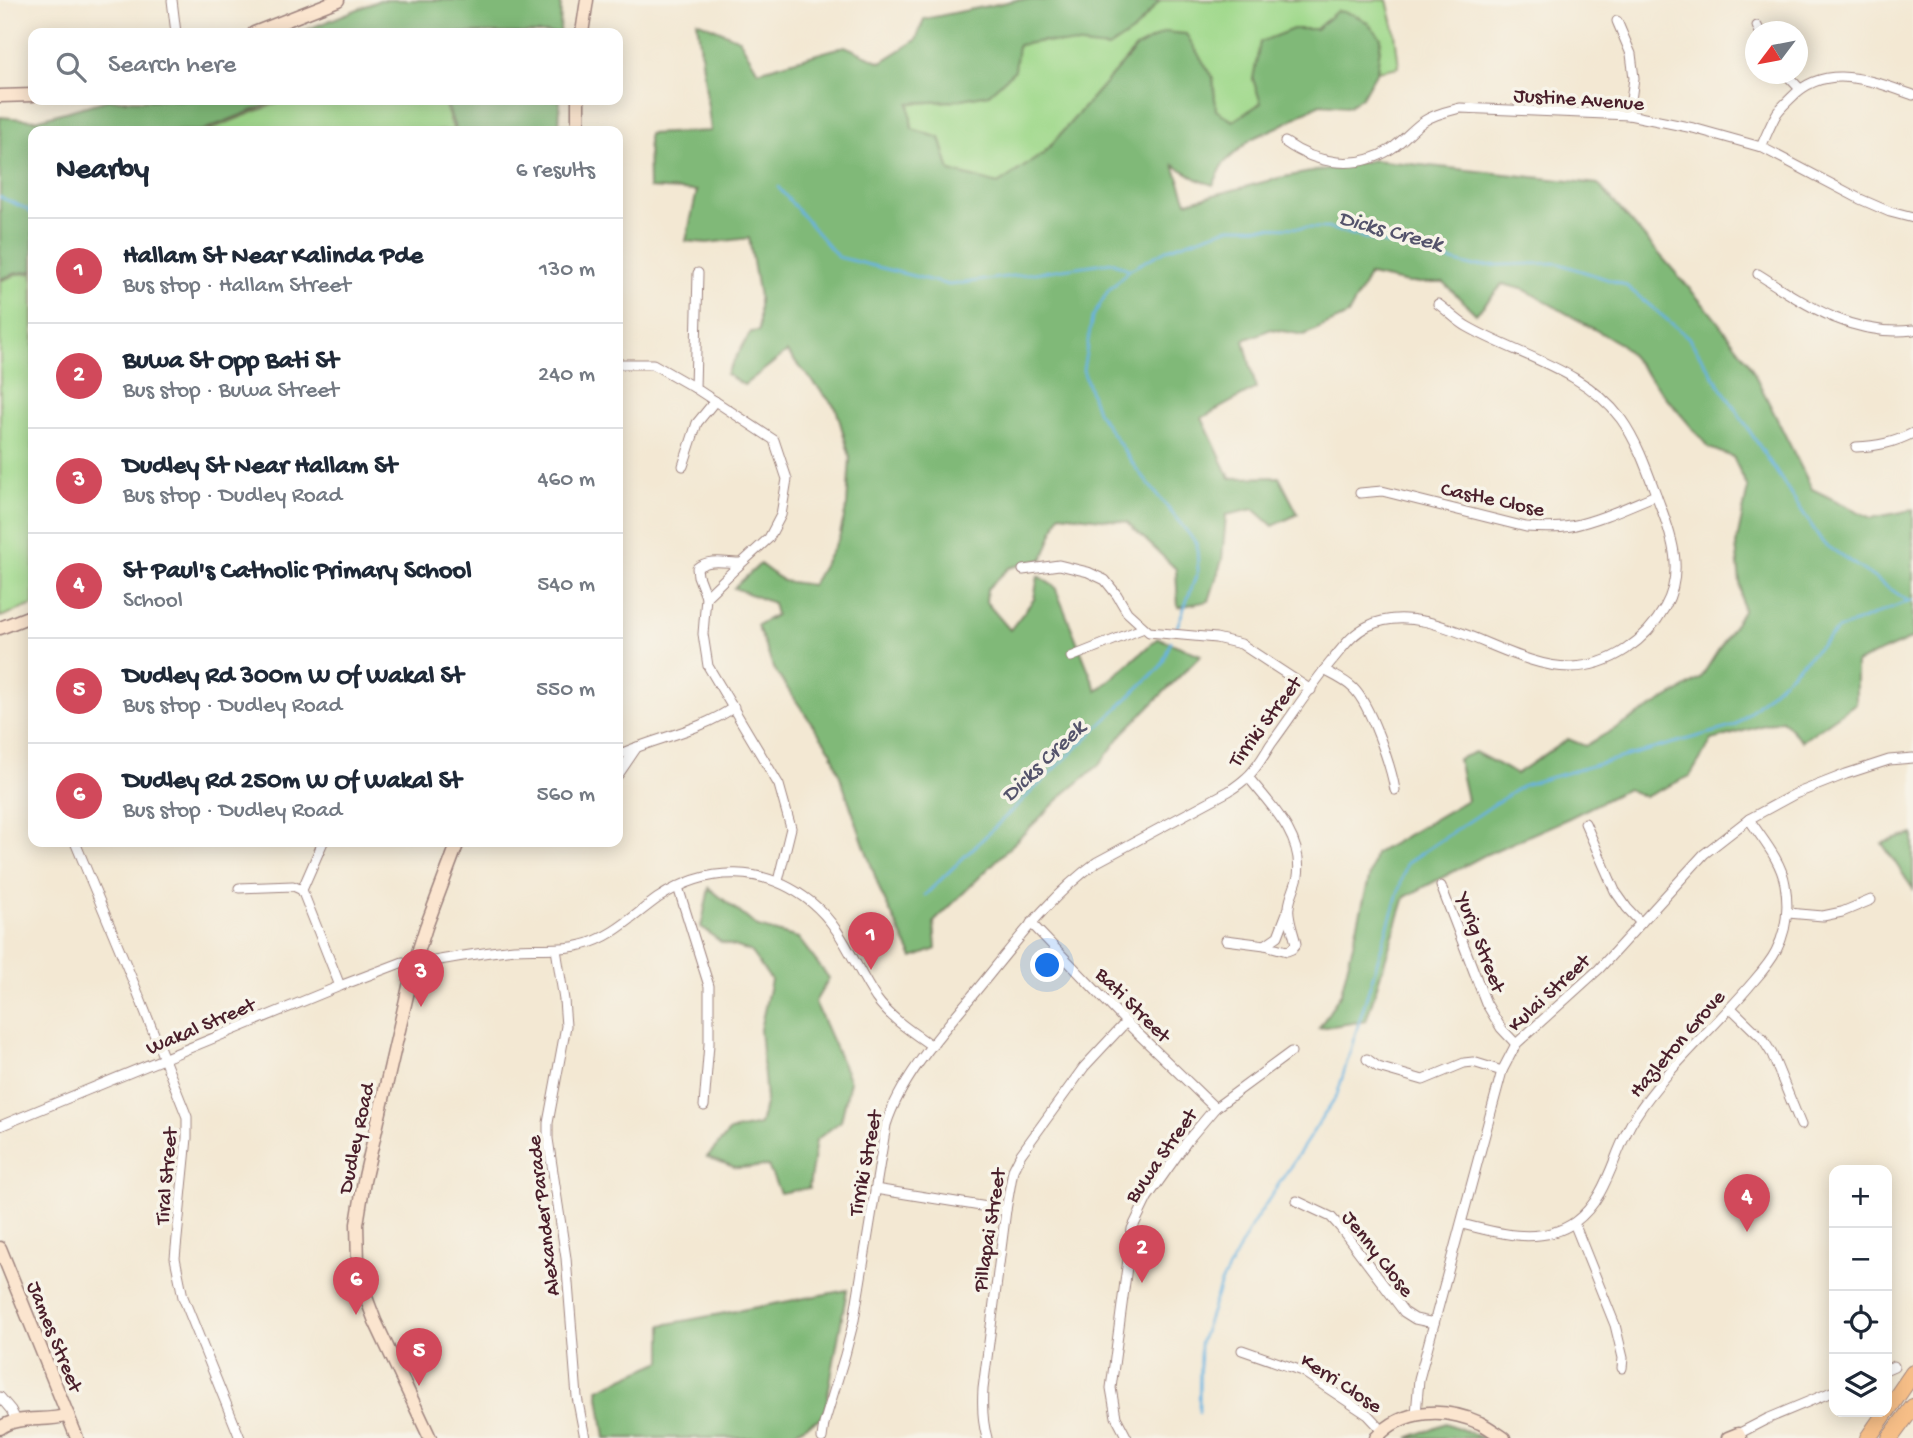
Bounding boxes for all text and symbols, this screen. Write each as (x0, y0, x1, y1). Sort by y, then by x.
north arrow (1745, 21, 1808, 84)
search box (28, 28, 623, 105)
icon: search (52, 48, 90, 86)
text: Search here (108, 51, 236, 82)
street label: Justine Avenue (1513, 84, 1646, 119)
text: Nearby (56, 154, 149, 189)
text: 6 results (516, 158, 595, 185)
water label: Dicks Creek (1335, 206, 1448, 260)
text: Hallam St Near Kalinda Pde (123, 242, 423, 273)
text: 1 (74, 257, 84, 284)
text: 130 m (539, 257, 595, 284)
text: Bus stop · Hallam Street (123, 273, 351, 300)
text: Buwa St Opp Bati St (123, 347, 338, 378)
text: 2 (73, 362, 85, 389)
text: 240 m (538, 362, 595, 389)
text: Bus stop · Buwa Street (123, 378, 339, 405)
text: Dudley St Near Hallam St (123, 452, 397, 483)
text: 3 (73, 467, 85, 494)
text: 460 m (538, 467, 595, 494)
street label: Castle Close (1438, 478, 1547, 525)
text: Bus stop · Dudley Road (123, 483, 342, 510)
text: St Paul's Catholic Primary School (123, 557, 472, 588)
text: 4 (74, 572, 84, 599)
text: 540 m (537, 572, 595, 599)
text: School (123, 588, 183, 615)
text: Dudley Rd 300m W Of Wakal St (123, 662, 463, 693)
street label: Tirriki Street (1224, 671, 1310, 774)
text: 5 (73, 677, 85, 704)
text: 550 m (536, 677, 595, 704)
text: Bus stop · Dudley Road (123, 693, 342, 720)
water label: Dicks Creek (997, 714, 1094, 809)
text: Dudley Rd 250m W Of Wakal St (123, 767, 461, 798)
text: 6 (73, 782, 85, 809)
text: 560 m (536, 782, 595, 809)
text: Bus stop · Dudley Road (123, 798, 342, 825)
street label: Yurig Street (1448, 888, 1510, 999)
pin: 1 (848, 912, 894, 970)
your location (1030, 948, 1064, 982)
pin: 3 (398, 949, 444, 1007)
street label: Kulai Street (1504, 949, 1598, 1039)
street label: Bati Street (1088, 963, 1176, 1051)
street label: Hazleton Grove (1625, 985, 1733, 1104)
street label: Wakal Street (143, 993, 262, 1062)
street label: Dudley Road (334, 1079, 383, 1198)
street label: Buwa Street (1121, 1103, 1206, 1210)
street label: Tirriki Street (845, 1106, 890, 1220)
street label: Tiral Street (152, 1124, 185, 1227)
street label: Alexander Parade (523, 1133, 568, 1297)
street label: Pillapai Street (969, 1165, 1014, 1295)
map controls (1829, 1165, 1892, 1417)
button: + (1829, 1165, 1892, 1228)
pin: 4 (1724, 1174, 1770, 1232)
street label: Jenny Close (1335, 1207, 1418, 1304)
pin: 2 (1119, 1225, 1165, 1283)
button: − (1829, 1228, 1892, 1291)
pin: 6 (333, 1257, 379, 1315)
street label: James Street (19, 1278, 87, 1399)
button: locate (1829, 1291, 1892, 1354)
pin: 5 (396, 1328, 442, 1386)
street label: Kerri Close (1295, 1349, 1387, 1421)
button: layers (1829, 1354, 1892, 1417)

